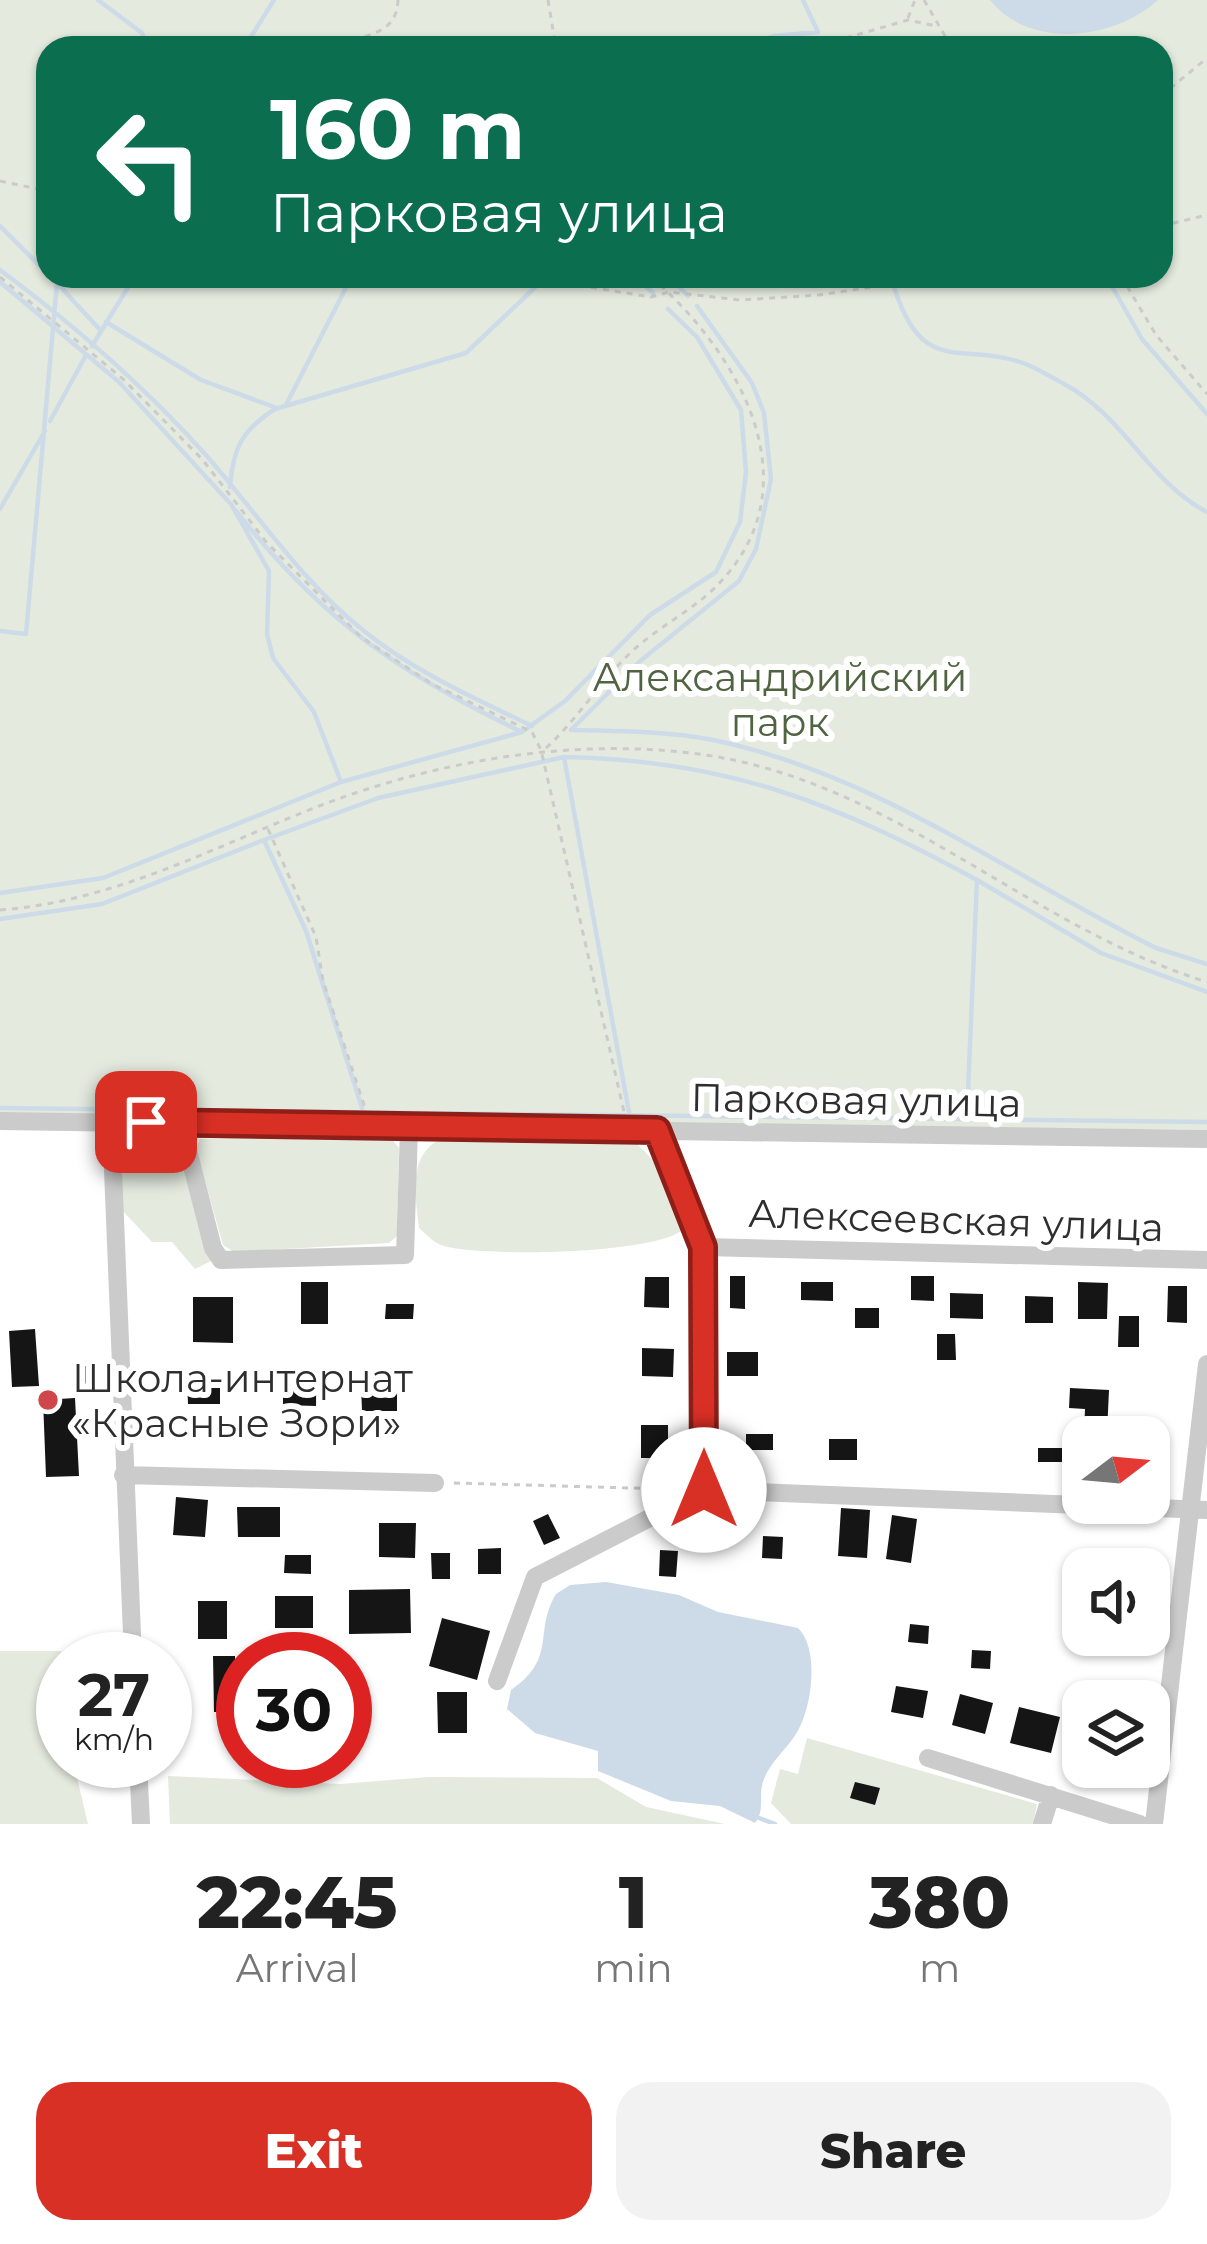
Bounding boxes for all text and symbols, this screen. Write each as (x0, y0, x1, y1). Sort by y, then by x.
text: 160 m (270, 78, 525, 180)
icon: left (72, 84, 228, 240)
text: Парковая улица (270, 180, 728, 246)
park label: Александрийский парк (593, 653, 967, 746)
pin (95, 1071, 197, 1173)
street label: Парковая улица (690, 1073, 1022, 1127)
icon: arrive (113, 1089, 179, 1155)
street label: Алексеевская улица (747, 1189, 1165, 1251)
place label: Школа-интернат «Красные Зори» (72, 1354, 413, 1447)
marker: Школа-интернат «Красные Зори» (35, 1387, 61, 1413)
north arrow (1062, 1416, 1170, 1524)
map controls (1062, 1416, 1170, 1788)
position arrow (641, 1427, 767, 1553)
button: sound (1062, 1548, 1170, 1656)
speed limit sign: 30 (216, 1632, 372, 1788)
text: 27 (78, 1658, 150, 1731)
button: layers (1062, 1680, 1170, 1788)
text: km/h (74, 1721, 154, 1758)
text: 22:45 (197, 1858, 398, 1946)
text: 1 (619, 1858, 648, 1946)
text: 380 (869, 1858, 1010, 1946)
text: Arrival (236, 1944, 359, 1992)
text: min (594, 1944, 673, 1992)
text: m (919, 1944, 960, 1992)
button: Exit (36, 2082, 592, 2220)
button: Share (616, 2082, 1171, 2220)

